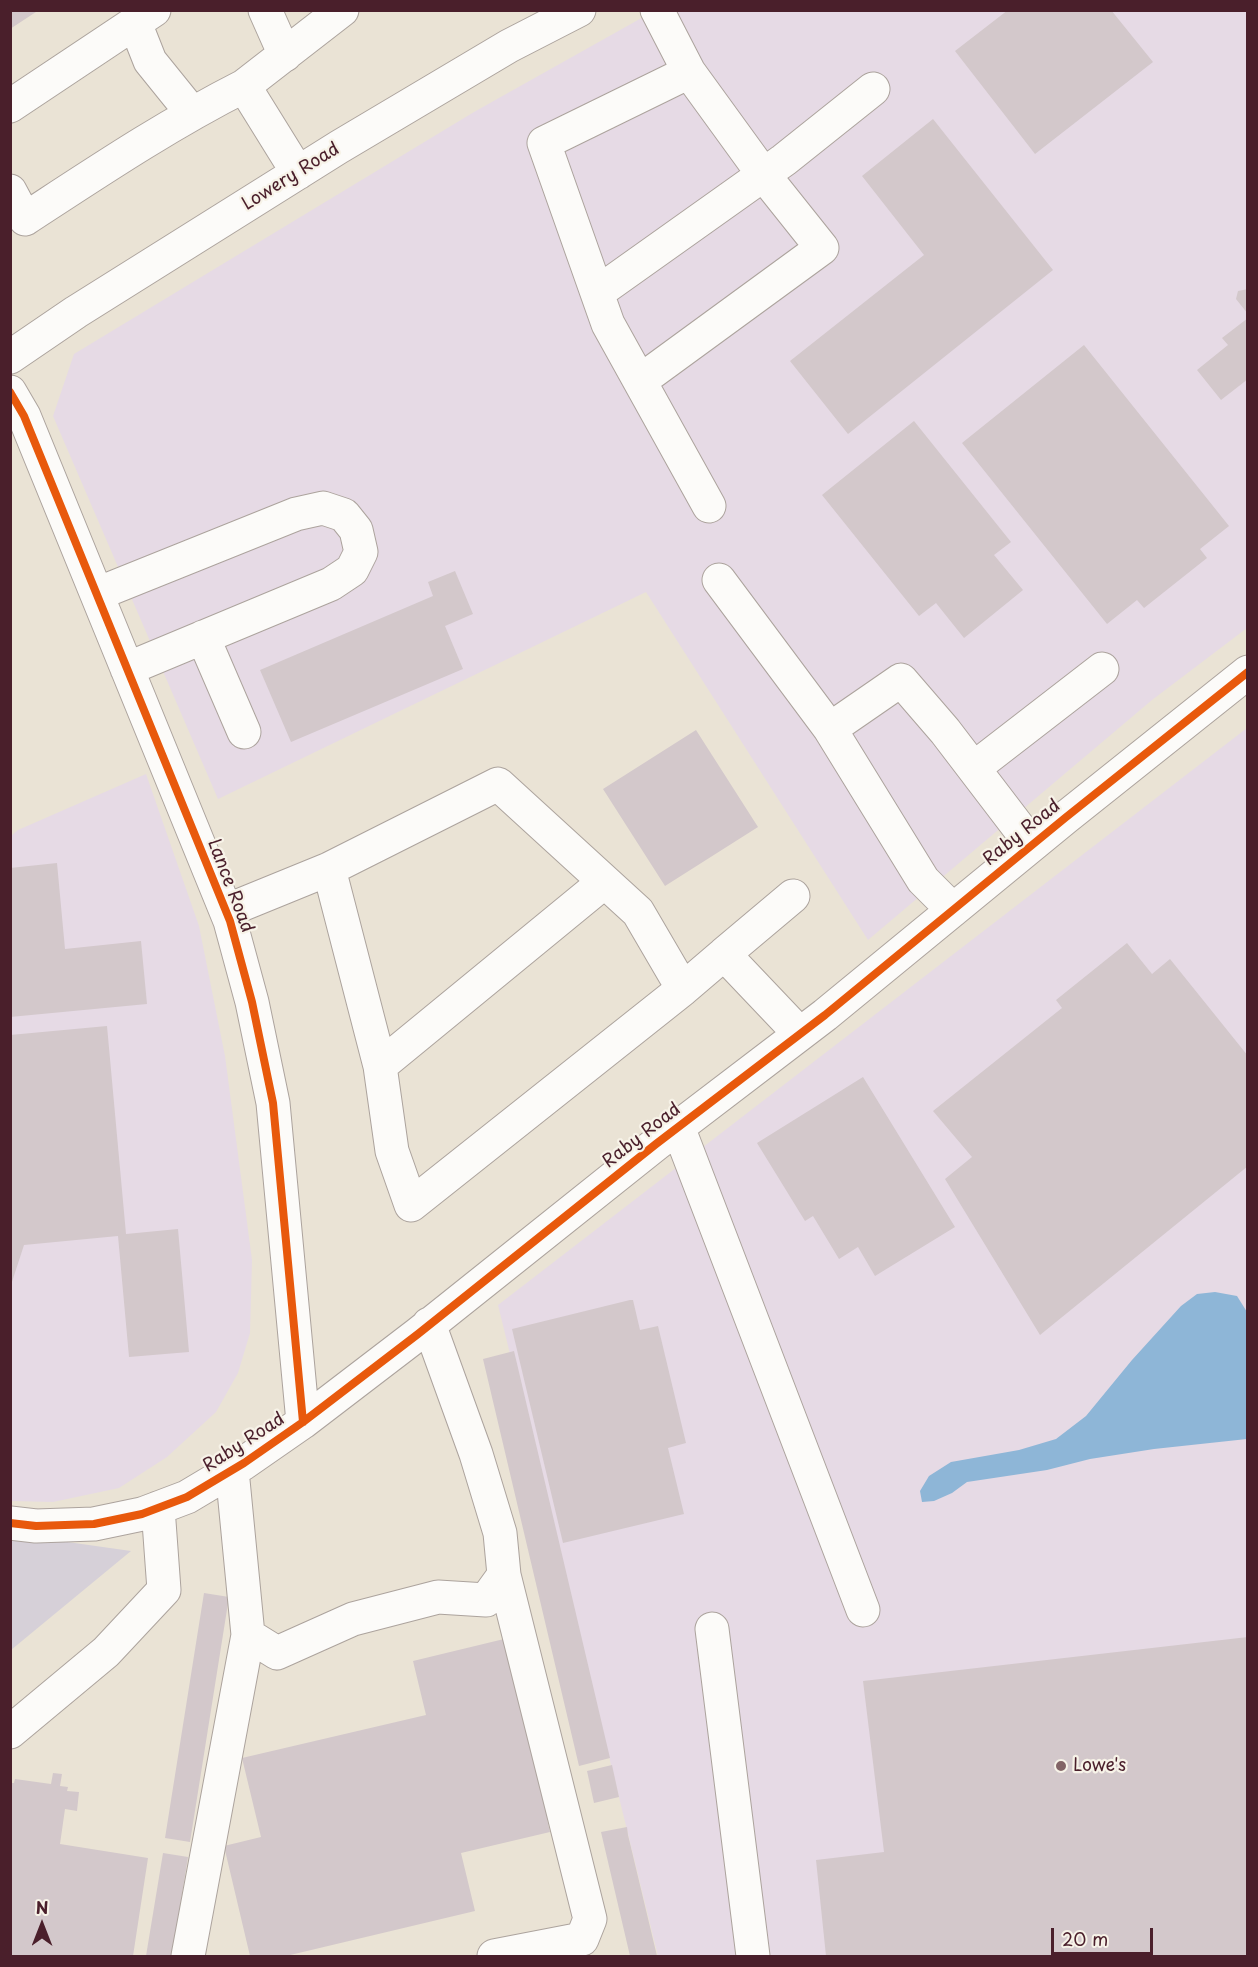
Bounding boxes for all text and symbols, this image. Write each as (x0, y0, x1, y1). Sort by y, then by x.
street label: Lowery Road (238, 138, 344, 216)
street label: Raby Road (979, 795, 1065, 871)
street label: Lance Road (202, 836, 258, 936)
street label: Raby Road (599, 1099, 685, 1173)
street label: Raby Road (199, 1409, 289, 1477)
place label: Lowe's (1073, 1755, 1126, 1777)
marker: Lowe's (1054, 1759, 1068, 1773)
north arrow (12, 1895, 72, 1955)
text: N (36, 1895, 48, 1919)
scale bar (1054, 1916, 1156, 1954)
text: 20 m (1062, 1925, 1108, 1952)

